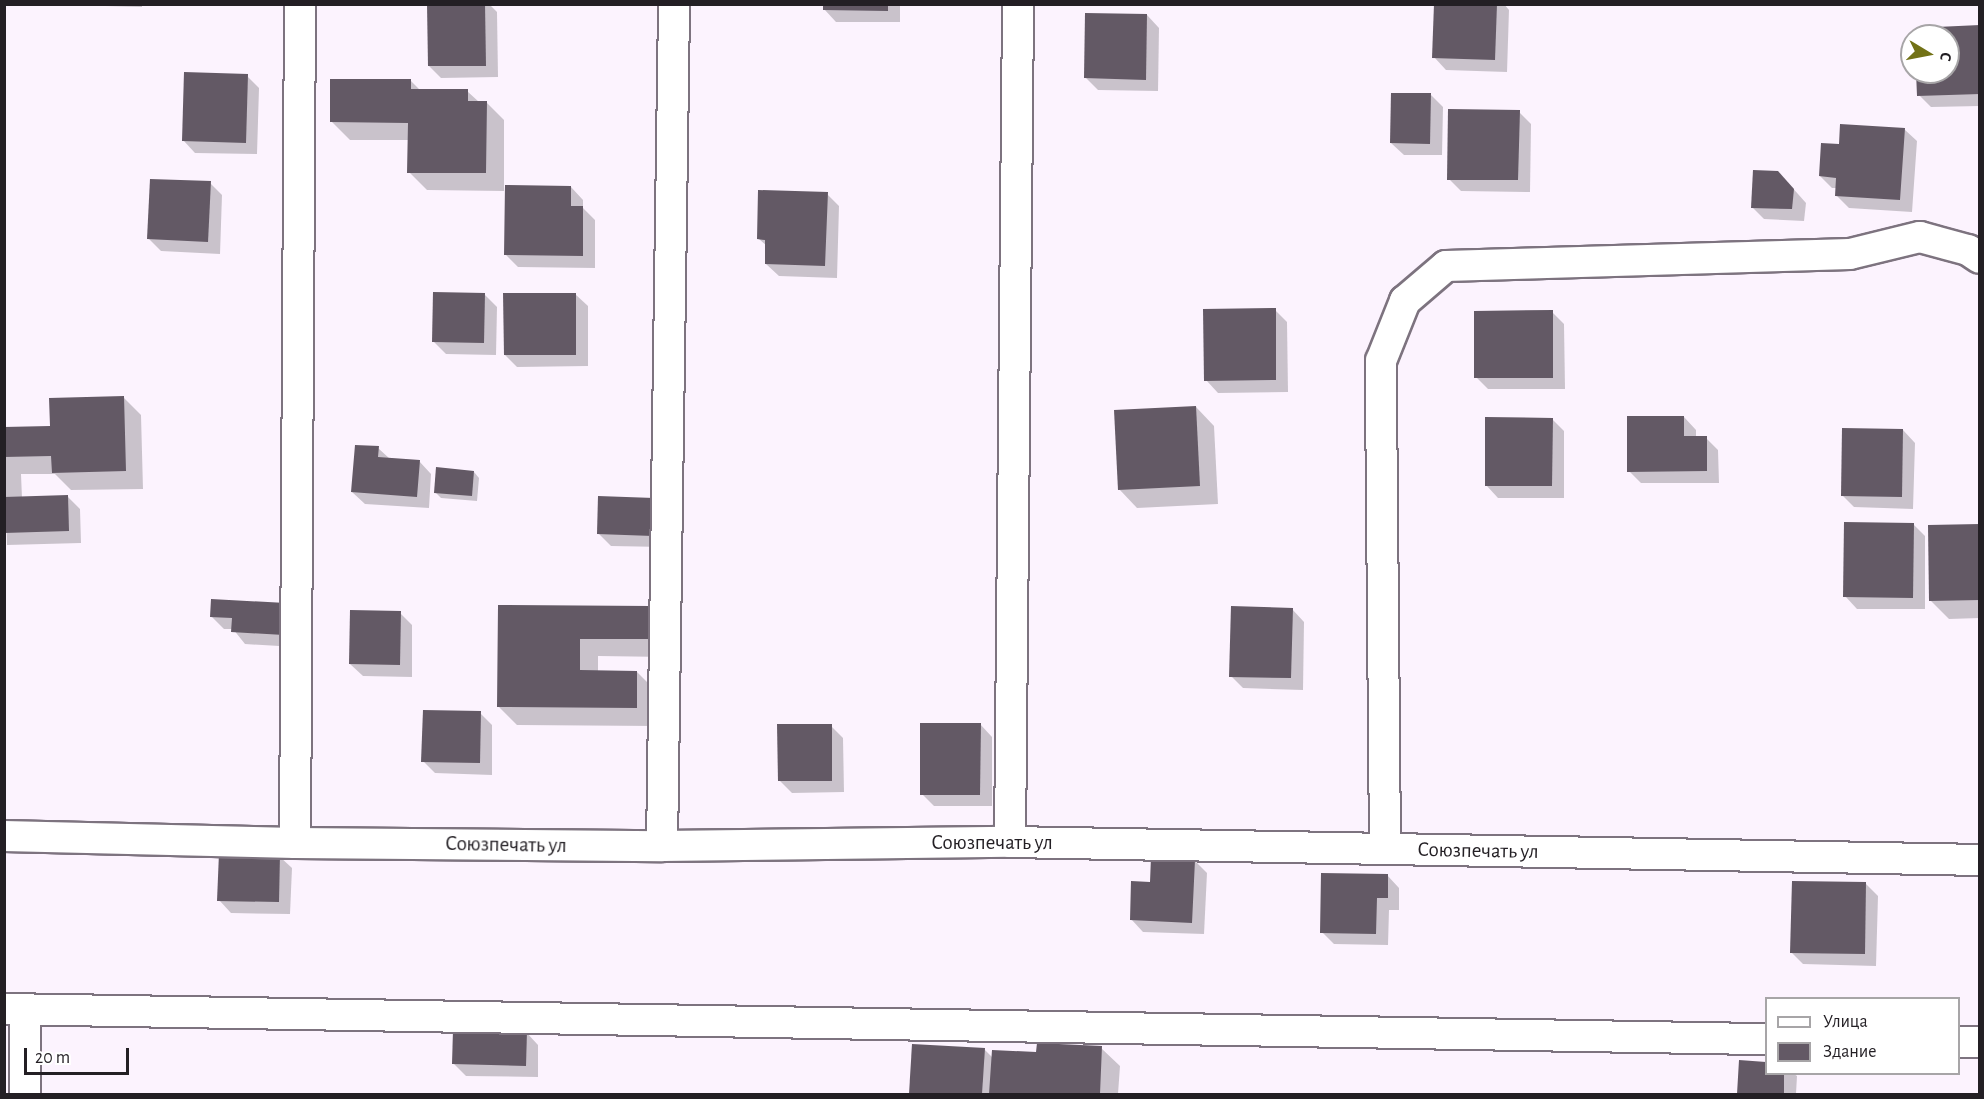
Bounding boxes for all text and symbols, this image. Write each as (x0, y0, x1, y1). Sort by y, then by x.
north arrow (1900, 24, 1960, 84)
text: С (1937, 51, 1954, 63)
street label: Союзпечать ул (931, 830, 1053, 856)
street label: Союзпечать ул (445, 831, 567, 859)
street label: Союзпечать ул (1417, 837, 1539, 865)
legend (1765, 997, 1960, 1075)
text: Улица (1823, 1013, 1868, 1031)
scale bar (27, 1036, 132, 1074)
text: Здание (1823, 1043, 1877, 1061)
text: 20 m (35, 1049, 70, 1067)

